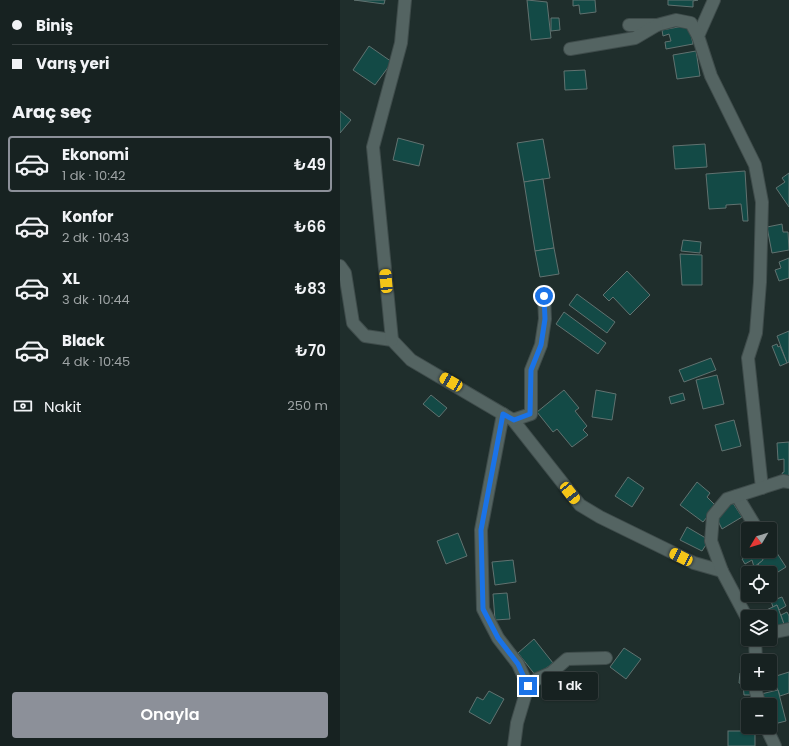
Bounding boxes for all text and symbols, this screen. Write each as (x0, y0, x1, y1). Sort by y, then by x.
text: Biniş (36, 15, 73, 36)
text: Varış yeri (36, 53, 110, 74)
text: Araç seç (12, 99, 92, 124)
text: Ekonomi (62, 144, 129, 165)
icon: car (14, 146, 50, 182)
text: ₺49 (294, 154, 326, 175)
text: 1 dk · 10:42 (62, 166, 126, 185)
text: Konfor (62, 206, 114, 227)
icon: car (14, 208, 50, 244)
text: ₺66 (294, 216, 326, 237)
text: 2 dk · 10:43 (62, 228, 129, 247)
text: XL (62, 268, 80, 289)
car (379, 269, 393, 293)
icon: car (14, 270, 50, 306)
text: ₺83 (295, 278, 326, 299)
route start (535, 287, 553, 305)
text: 3 dk · 10:44 (62, 290, 130, 309)
text: Black (62, 330, 105, 351)
icon: car (14, 332, 50, 368)
text: ₺70 (295, 340, 326, 361)
text: 4 dk · 10:45 (62, 352, 130, 371)
car (438, 371, 464, 393)
icon: cash (12, 395, 34, 417)
text: Nakit (44, 396, 82, 417)
text: 250 m (287, 396, 328, 415)
car (558, 480, 582, 506)
north arrow (741, 522, 777, 558)
map controls (741, 522, 777, 734)
car (668, 546, 694, 568)
button: locate (741, 566, 777, 602)
button: layers (741, 610, 777, 646)
button: + (741, 654, 777, 690)
callout: 1 dk (542, 672, 598, 700)
text: 1 dk (558, 676, 582, 695)
route end (519, 677, 537, 695)
button: Onayla (12, 692, 328, 738)
button: − (741, 698, 777, 734)

